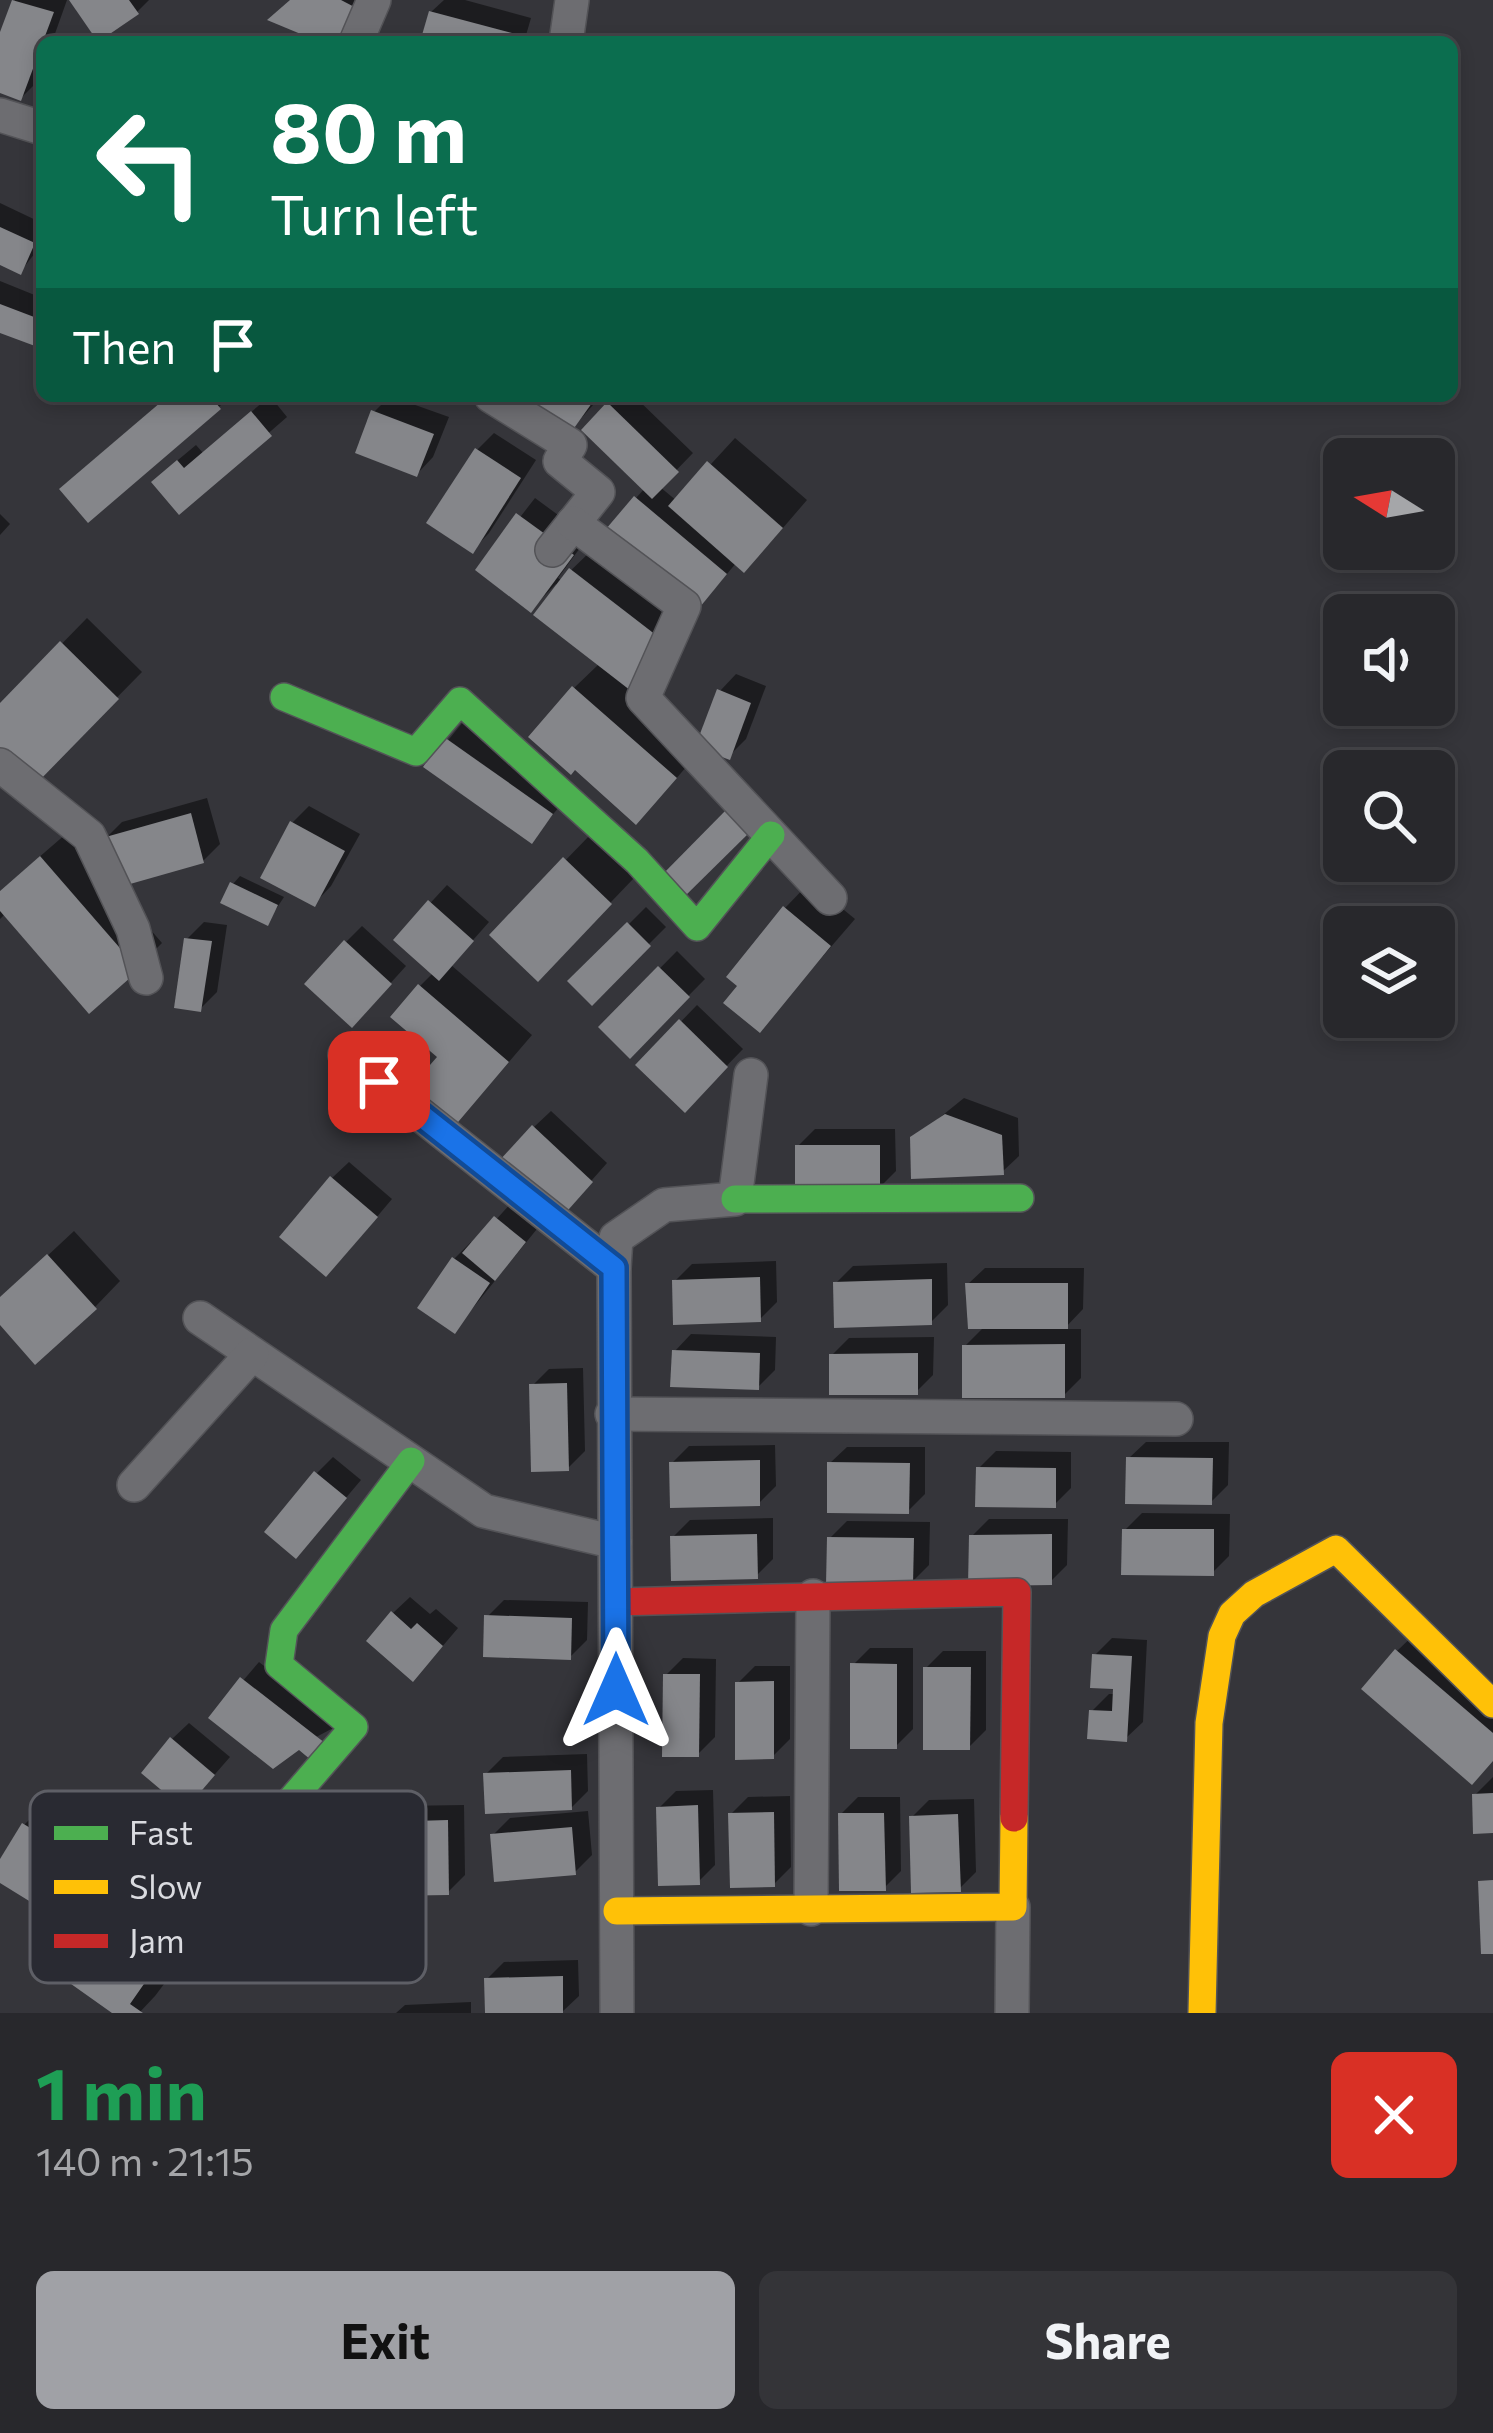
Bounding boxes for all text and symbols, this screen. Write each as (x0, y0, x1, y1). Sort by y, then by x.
text: 80 m (270, 78, 467, 180)
icon: left (72, 84, 228, 240)
text: Turn left (270, 180, 478, 246)
icon: arrive (200, 312, 266, 378)
text: Then (72, 318, 176, 373)
north arrow (1323, 438, 1455, 570)
map controls (1323, 438, 1455, 1038)
button: sound (1323, 594, 1455, 726)
button: search (1323, 750, 1455, 882)
button: layers (1323, 906, 1455, 1038)
pin (328, 1031, 430, 1133)
icon: arrive (346, 1049, 412, 1115)
position arrow (553, 1627, 679, 1753)
legend (30, 1791, 426, 1983)
text: Fast (129, 1811, 193, 1852)
text: Slow (129, 1865, 202, 1906)
text: Jam (129, 1919, 185, 1960)
text: 1 min (36, 2047, 207, 2135)
button: close (1331, 2052, 1457, 2178)
text: 140 m · 21:15 (36, 2136, 254, 2184)
button: Exit (36, 2271, 735, 2409)
button: Share (759, 2271, 1457, 2409)

